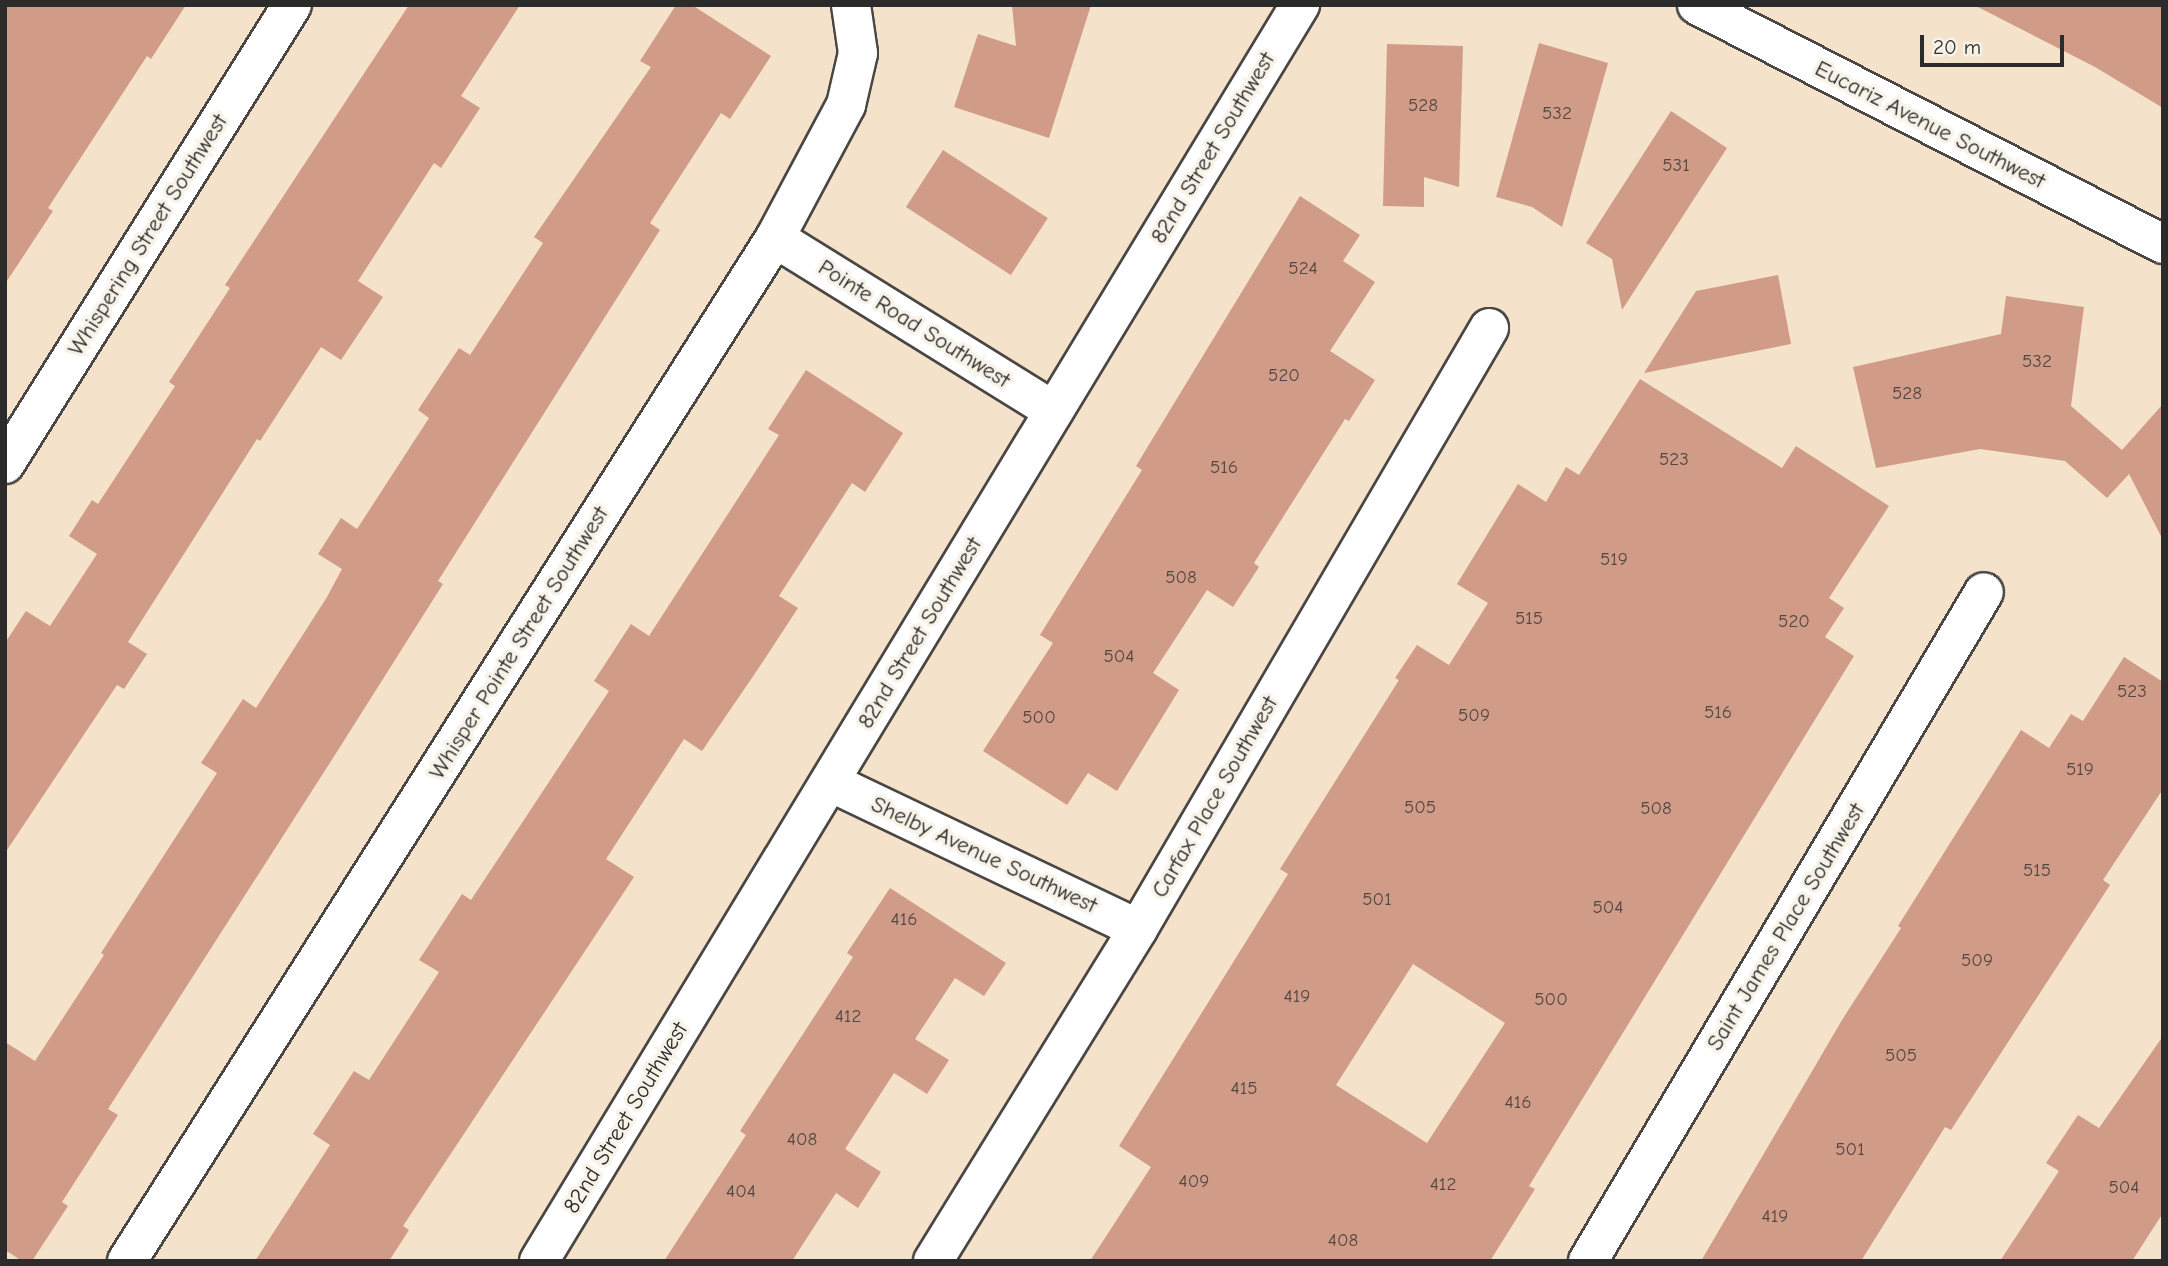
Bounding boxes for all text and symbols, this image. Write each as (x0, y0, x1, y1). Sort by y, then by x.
scale bar (1923, 21, 2066, 65)
text: 20 m (1933, 35, 1981, 59)
street label: 82nd Street Southwest (1145, 47, 1281, 249)
street label: Eucariz Avenue Southwest (1810, 55, 2050, 195)
house number: 528 (1408, 95, 1438, 117)
house number: 532 (1542, 103, 1572, 125)
street label: Whispering Street Southwest (62, 109, 234, 361)
house number: 531 (1662, 155, 1690, 177)
street label: Pointe Road Southwest (813, 254, 1015, 394)
house number: 524 (1288, 258, 1318, 280)
house number: 532 (2022, 351, 2052, 373)
house number: 520 (1268, 365, 1300, 387)
house number: 528 (1892, 383, 1922, 405)
house number: 523 (1659, 449, 1689, 471)
house number: 516 (1210, 457, 1238, 479)
street label: Whisper Pointe Street Southwest (423, 501, 615, 785)
street label: 82nd Street Southwest (852, 532, 988, 734)
house number: 519 (1600, 549, 1628, 571)
house number: 508 (1165, 567, 1197, 589)
house number: 515 (1515, 608, 1543, 630)
house number: 520 (1778, 611, 1810, 633)
house number: 504 (1103, 646, 1135, 668)
house number: 523 (2117, 681, 2147, 703)
street label: Carfax Place Southwest (1146, 691, 1284, 903)
house number: 516 (1704, 702, 1732, 724)
house number: 509 (1458, 705, 1490, 727)
house number: 500 (1022, 707, 1056, 729)
house number: 519 (2066, 759, 2094, 781)
street label: Shelby Avenue Southwest (867, 791, 1101, 919)
house number: 505 (1404, 797, 1436, 819)
house number: 508 (1640, 798, 1672, 820)
street label: Saint James Place Southwest (1701, 798, 1871, 1056)
house number: 515 (2023, 860, 2051, 882)
house number: 501 (1362, 889, 1392, 911)
house number: 504 (1592, 897, 1624, 919)
house number: 416 (890, 909, 918, 931)
house number: 509 (1961, 950, 1993, 972)
house number: 419 (1284, 986, 1310, 1008)
house number: 500 (1534, 989, 1568, 1011)
house number: 412 (835, 1006, 861, 1028)
street label: 82nd Street Southwest (558, 1017, 694, 1219)
house number: 505 (1885, 1045, 1917, 1067)
house number: 415 (1230, 1078, 1258, 1100)
house number: 416 (1504, 1092, 1532, 1114)
house number: 408 (787, 1129, 817, 1151)
house number: 501 (1835, 1139, 1865, 1161)
house number: 409 (1179, 1171, 1209, 1193)
house number: 412 (1430, 1174, 1456, 1196)
house number: 504 (2108, 1177, 2140, 1199)
house number: 404 (726, 1181, 756, 1203)
house number: 419 (1762, 1206, 1788, 1228)
house number: 408 (1328, 1230, 1358, 1252)

